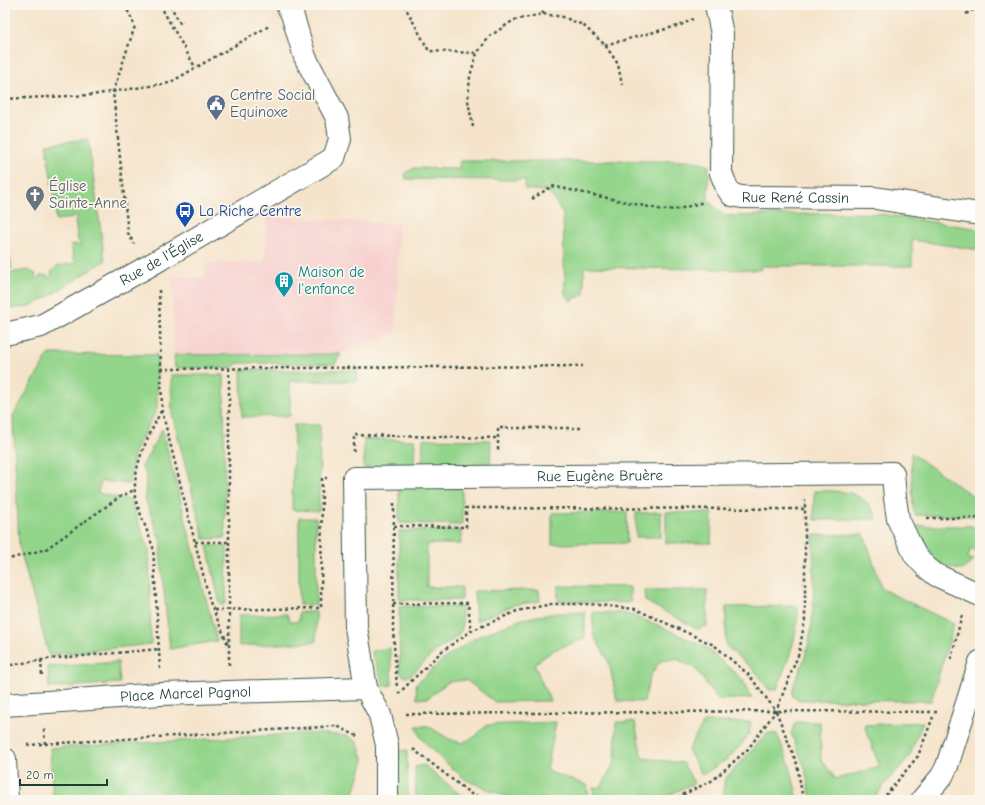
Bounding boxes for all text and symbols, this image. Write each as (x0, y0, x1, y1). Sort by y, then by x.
place label: Centre Social Equinoxe (230, 86, 315, 121)
public building icon: Centre Social Equinoxe (205, 93, 227, 121)
place label: Église Sainte-Anne (49, 176, 127, 212)
church icon: Église Sainte-Anne (24, 184, 46, 212)
street label: Rue René Cassin (742, 188, 849, 207)
bus stop icon: La Riche Centre (174, 200, 196, 228)
place label: La Riche Centre (199, 202, 302, 220)
street label: Rue de l'Église (117, 227, 207, 289)
place label: Maison de l'enfance (298, 263, 365, 298)
building icon: Maison de l'enfance (273, 270, 295, 298)
street label: Rue Eugène Bruère (537, 466, 663, 485)
street label: Place Marcel Pagnol (120, 682, 251, 706)
scale bar (20, 761, 107, 787)
text: 20 m (26, 768, 54, 782)

